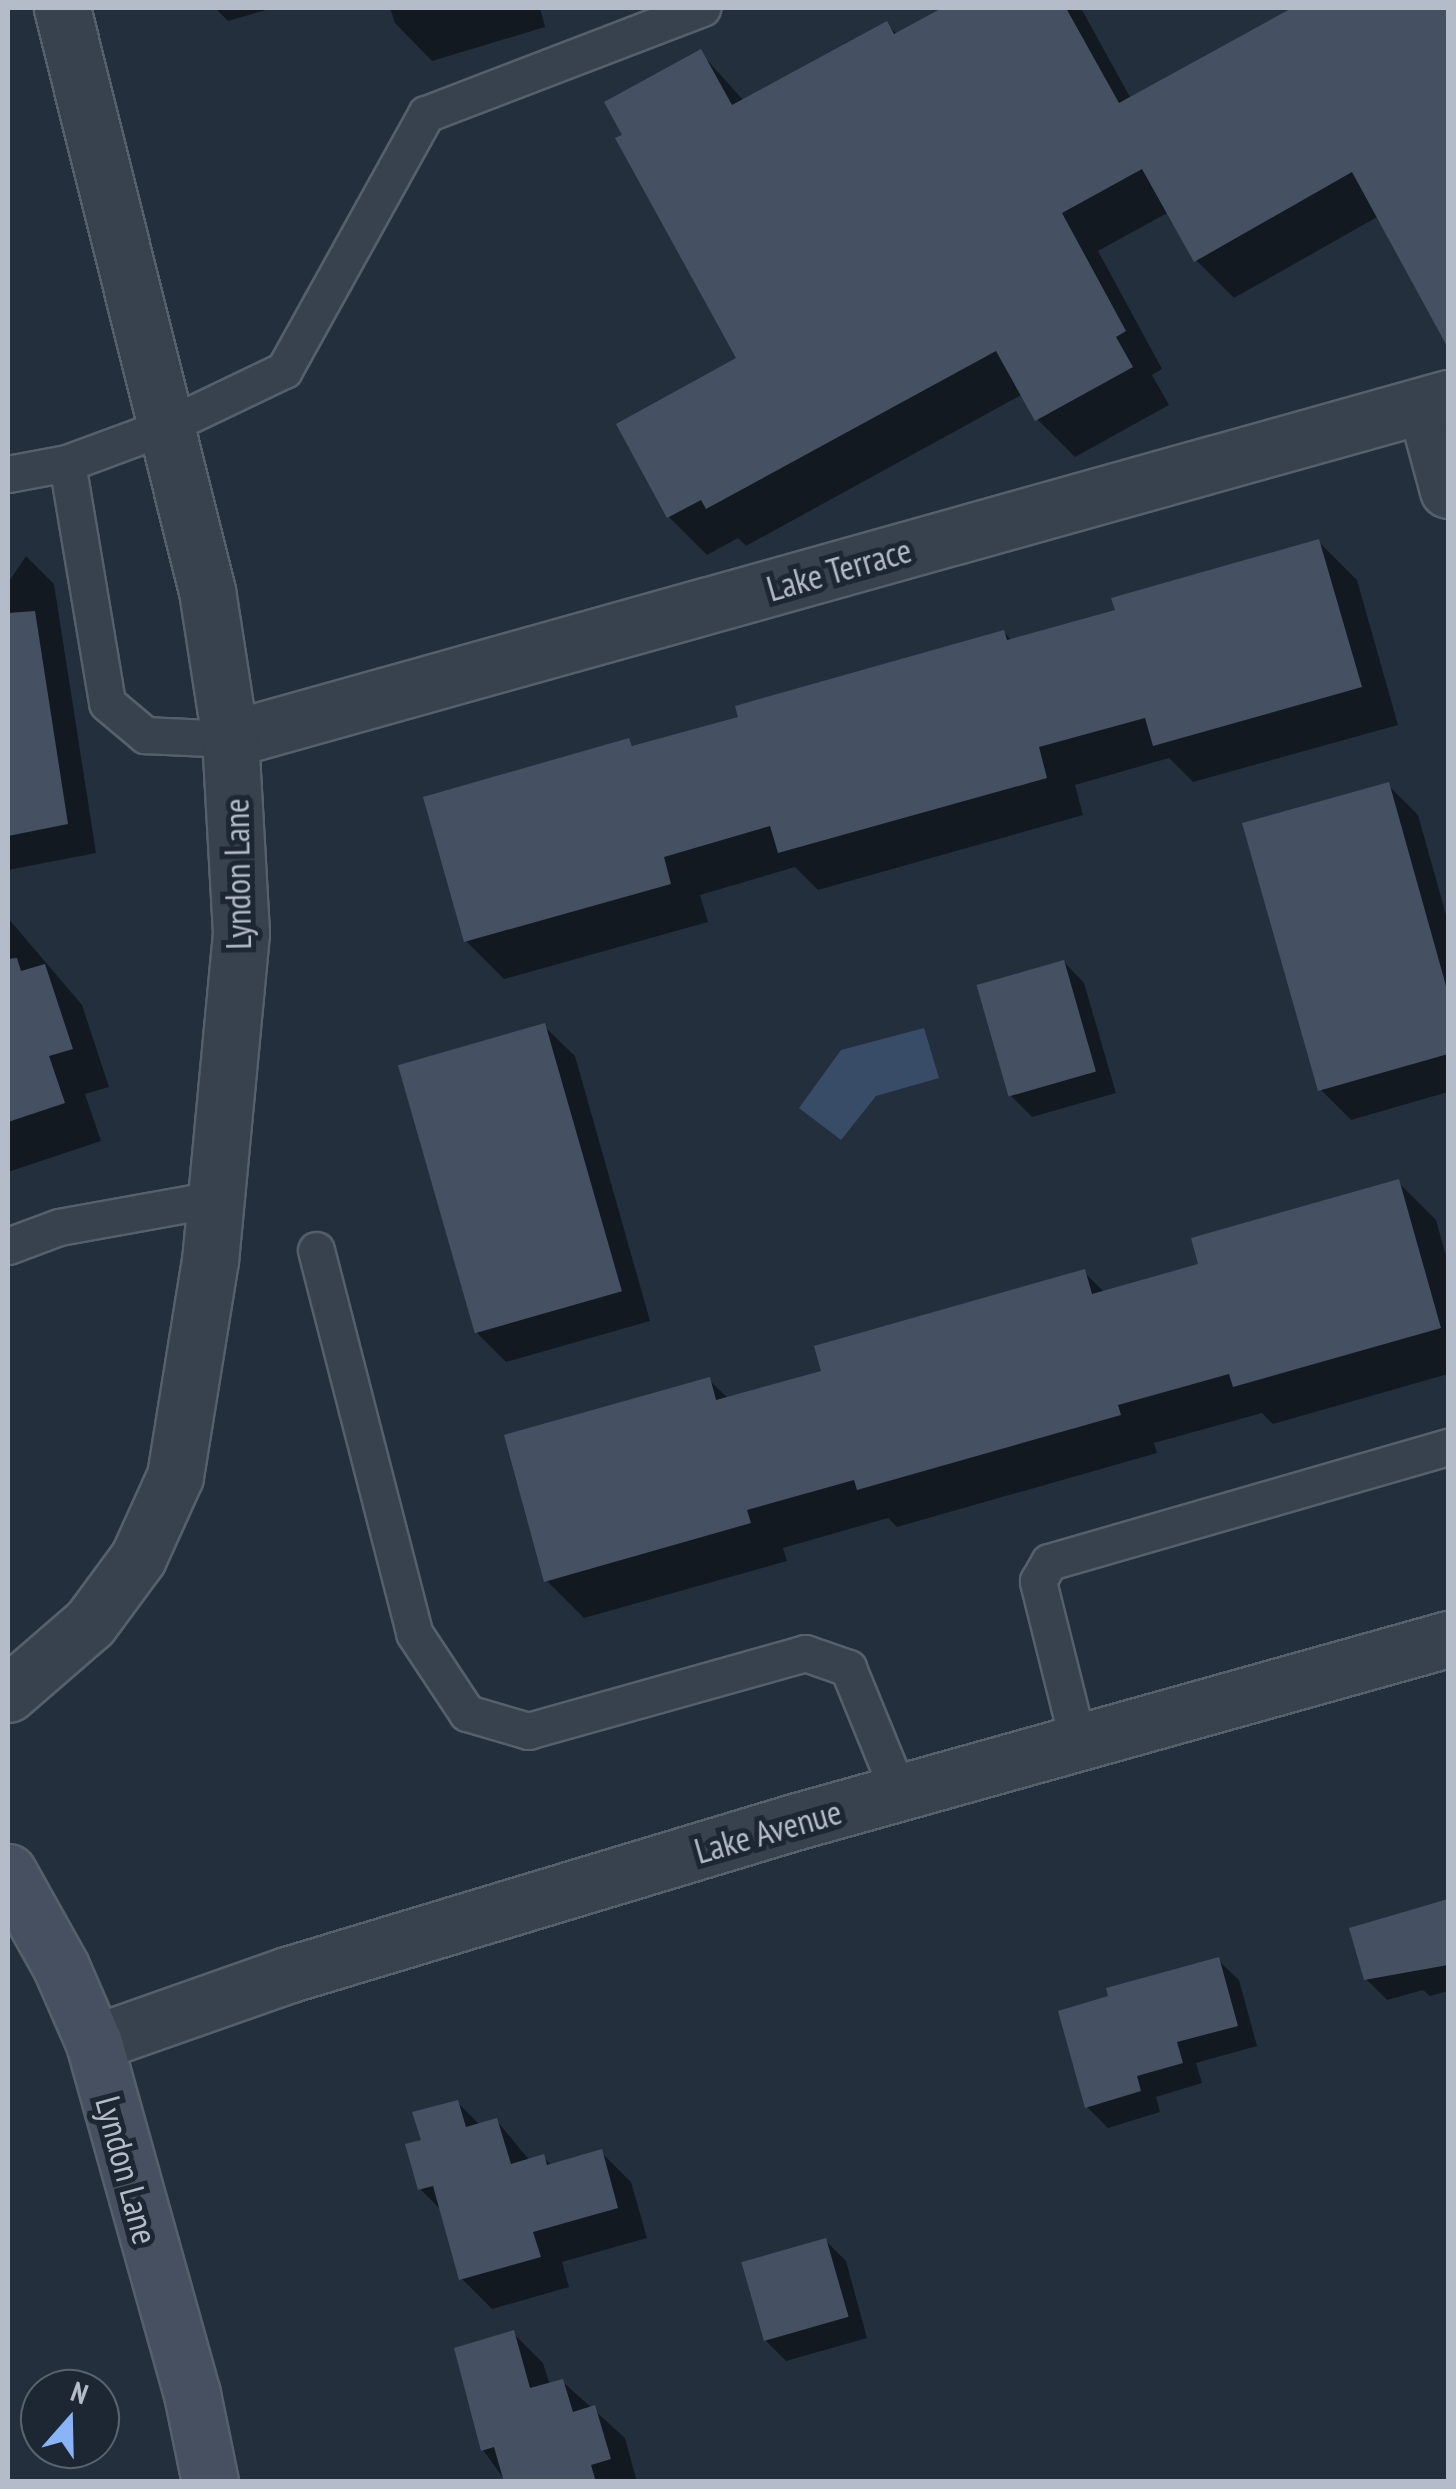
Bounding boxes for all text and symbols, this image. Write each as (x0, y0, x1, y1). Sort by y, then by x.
street label: Lake Terrace (762, 528, 916, 610)
street label: Lyndon Lane (215, 798, 259, 950)
street label: Lake Avenue (689, 1790, 847, 1872)
street label: Lyndon Lane (87, 2092, 167, 2248)
north arrow (20, 2369, 120, 2469)
text: N (66, 2372, 93, 2412)

